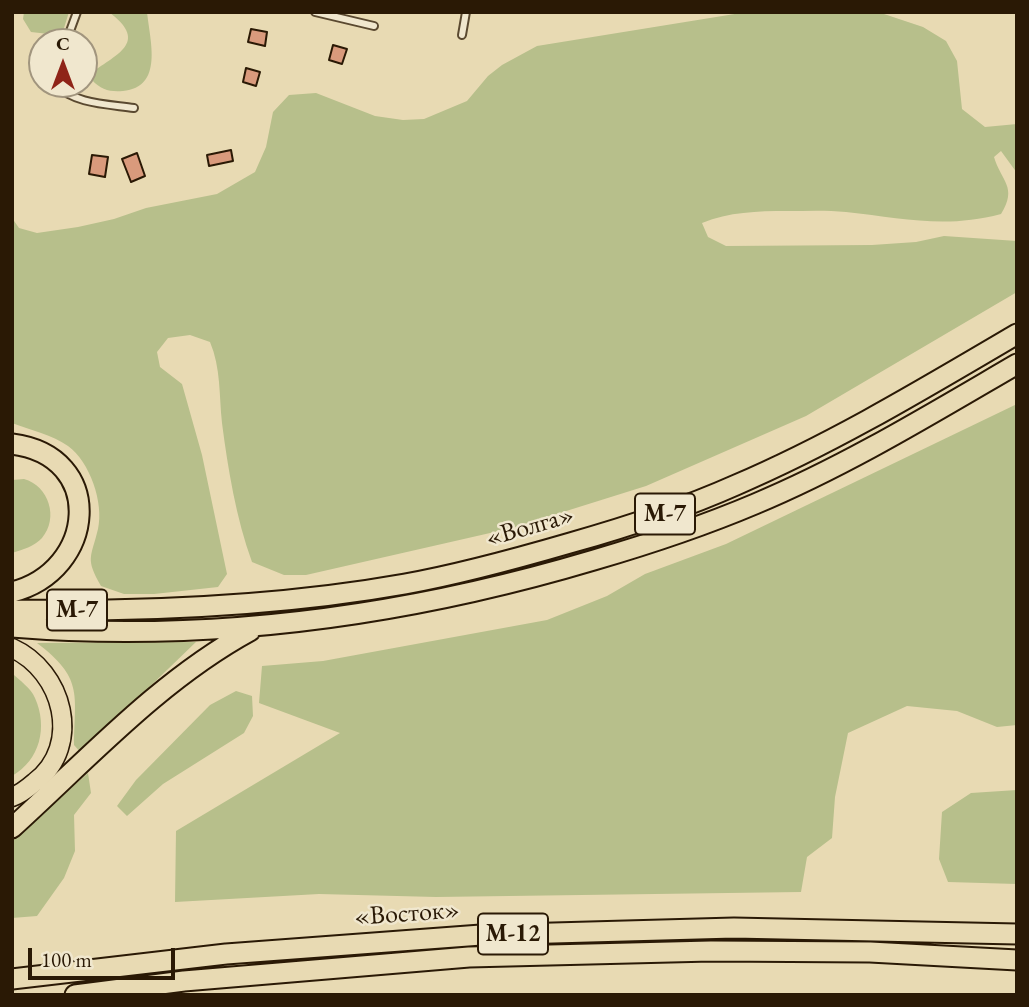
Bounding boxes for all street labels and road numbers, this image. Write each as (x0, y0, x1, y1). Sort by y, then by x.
road number: М-7 (635, 494, 695, 534)
street label: «Волга» (482, 500, 578, 554)
road number: М-7 (47, 590, 107, 630)
street label: «Восток» (353, 895, 461, 933)
road number: М-12 (478, 914, 548, 954)

